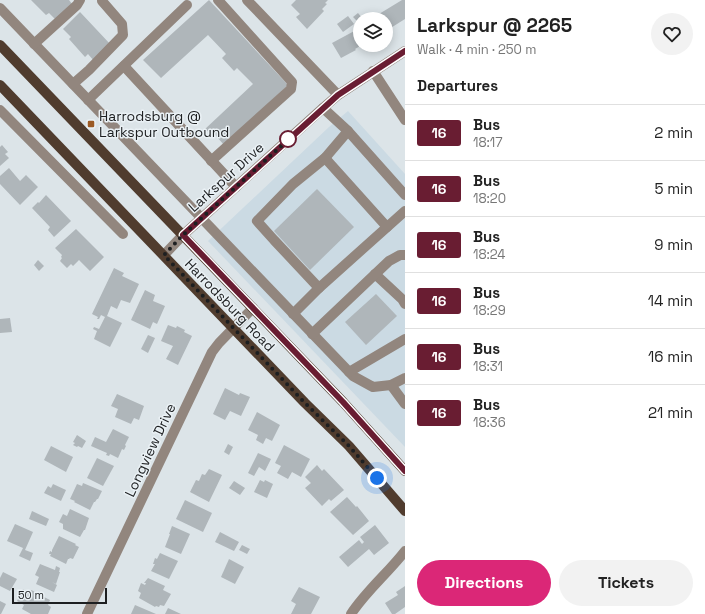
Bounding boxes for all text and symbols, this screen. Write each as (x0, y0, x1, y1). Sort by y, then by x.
map controls (353, 12, 393, 52)
button: layers (353, 12, 393, 52)
text: Larkspur @ 2265 (417, 13, 572, 38)
button: heart (651, 13, 693, 55)
text: Walk · 4 min · 250 m (417, 41, 536, 58)
text: Departures (417, 76, 498, 95)
place label: Harrodsburg @ Larkspur Outbound (99, 107, 229, 141)
text: Bus (473, 115, 500, 134)
marker: Harrodsburg @ Larkspur Outbound (86, 119, 96, 129)
text: 2 min (654, 123, 693, 142)
text: 16 (432, 124, 446, 142)
unlabelled marker (279, 130, 297, 148)
text: 18:17 (473, 134, 503, 151)
street label: Larkspur Drive (184, 138, 268, 216)
text: Bus (473, 171, 500, 190)
text: 5 min (654, 179, 693, 198)
text: 16 (432, 180, 446, 198)
text: 18:20 (473, 190, 506, 207)
text: Bus (473, 227, 500, 246)
text: 9 min (654, 235, 693, 254)
text: 16 (432, 236, 446, 254)
text: 18:24 (473, 246, 505, 263)
street label: Harrodsburg Road (181, 255, 279, 355)
text: Bus (473, 283, 500, 302)
text: 14 min (648, 291, 693, 310)
text: 16 (432, 292, 446, 310)
text: 18:29 (473, 302, 506, 319)
text: Bus (473, 339, 500, 358)
text: 16 min (648, 347, 693, 366)
text: 16 (432, 348, 446, 366)
text: 18:31 (473, 358, 503, 375)
text: Bus (473, 395, 500, 414)
street label: Longview Drive (120, 400, 180, 500)
text: 21 min (648, 403, 693, 422)
text: 16 (432, 404, 446, 422)
text: 18:36 (473, 414, 506, 431)
your location (367, 468, 387, 488)
button: Directions (417, 560, 551, 606)
button: Tickets (559, 560, 693, 606)
scale bar (12, 586, 107, 605)
text: 50 m (18, 588, 44, 602)

